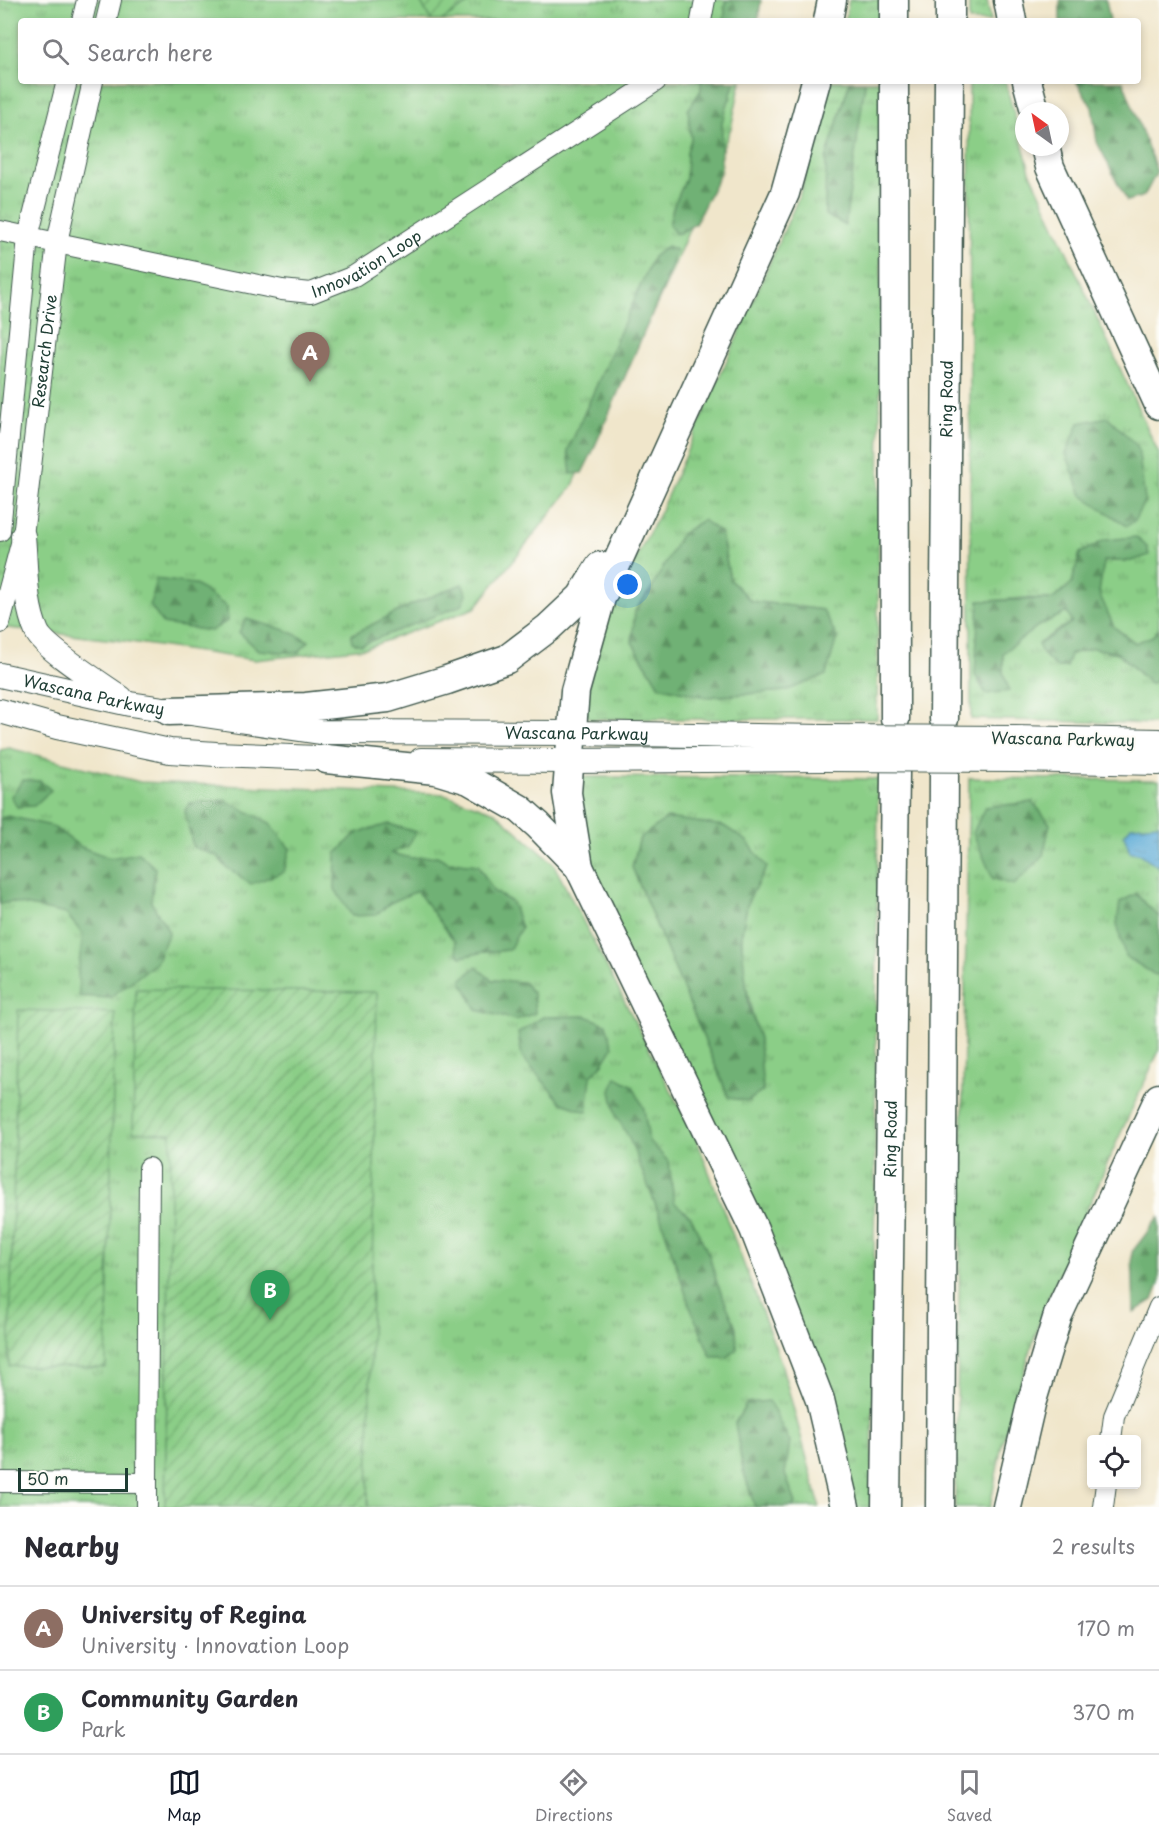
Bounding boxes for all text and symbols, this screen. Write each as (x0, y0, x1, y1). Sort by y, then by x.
search box (18, 18, 1141, 84)
icon: search (39, 35, 72, 68)
text: Search here (87, 35, 213, 68)
north arrow (1015, 102, 1069, 156)
street label: Innovation Loop (307, 223, 426, 303)
street label: Research Drive (25, 293, 62, 409)
pin: A (290, 332, 330, 382)
street label: Ring Road (933, 360, 958, 438)
your location (613, 570, 642, 599)
street label: Wascana Parkway (21, 668, 166, 720)
street label: Wascana Parkway (505, 720, 649, 745)
street label: Wascana Parkway (991, 725, 1135, 751)
street label: Ring Road (877, 1100, 902, 1178)
pin: B (250, 1270, 290, 1320)
map controls (1087, 1435, 1141, 1489)
button: locate (1087, 1435, 1141, 1489)
scale bar (18, 1465, 128, 1492)
text: 50 m (27, 1466, 68, 1490)
text: Nearby (24, 1527, 119, 1566)
text: 2 results (1052, 1531, 1135, 1561)
text: University of Regina (81, 1597, 307, 1630)
text: A (36, 1613, 51, 1643)
text: 170 m (1077, 1613, 1135, 1643)
text: University · Innovation Loop (81, 1630, 349, 1660)
text: Community Garden (81, 1681, 298, 1714)
text: B (37, 1697, 50, 1727)
text: 370 m (1072, 1697, 1135, 1727)
text: Park (81, 1714, 126, 1744)
tab: Map (167, 1766, 201, 1826)
tab: Directions (535, 1766, 613, 1826)
tab: Saved (947, 1766, 992, 1826)

